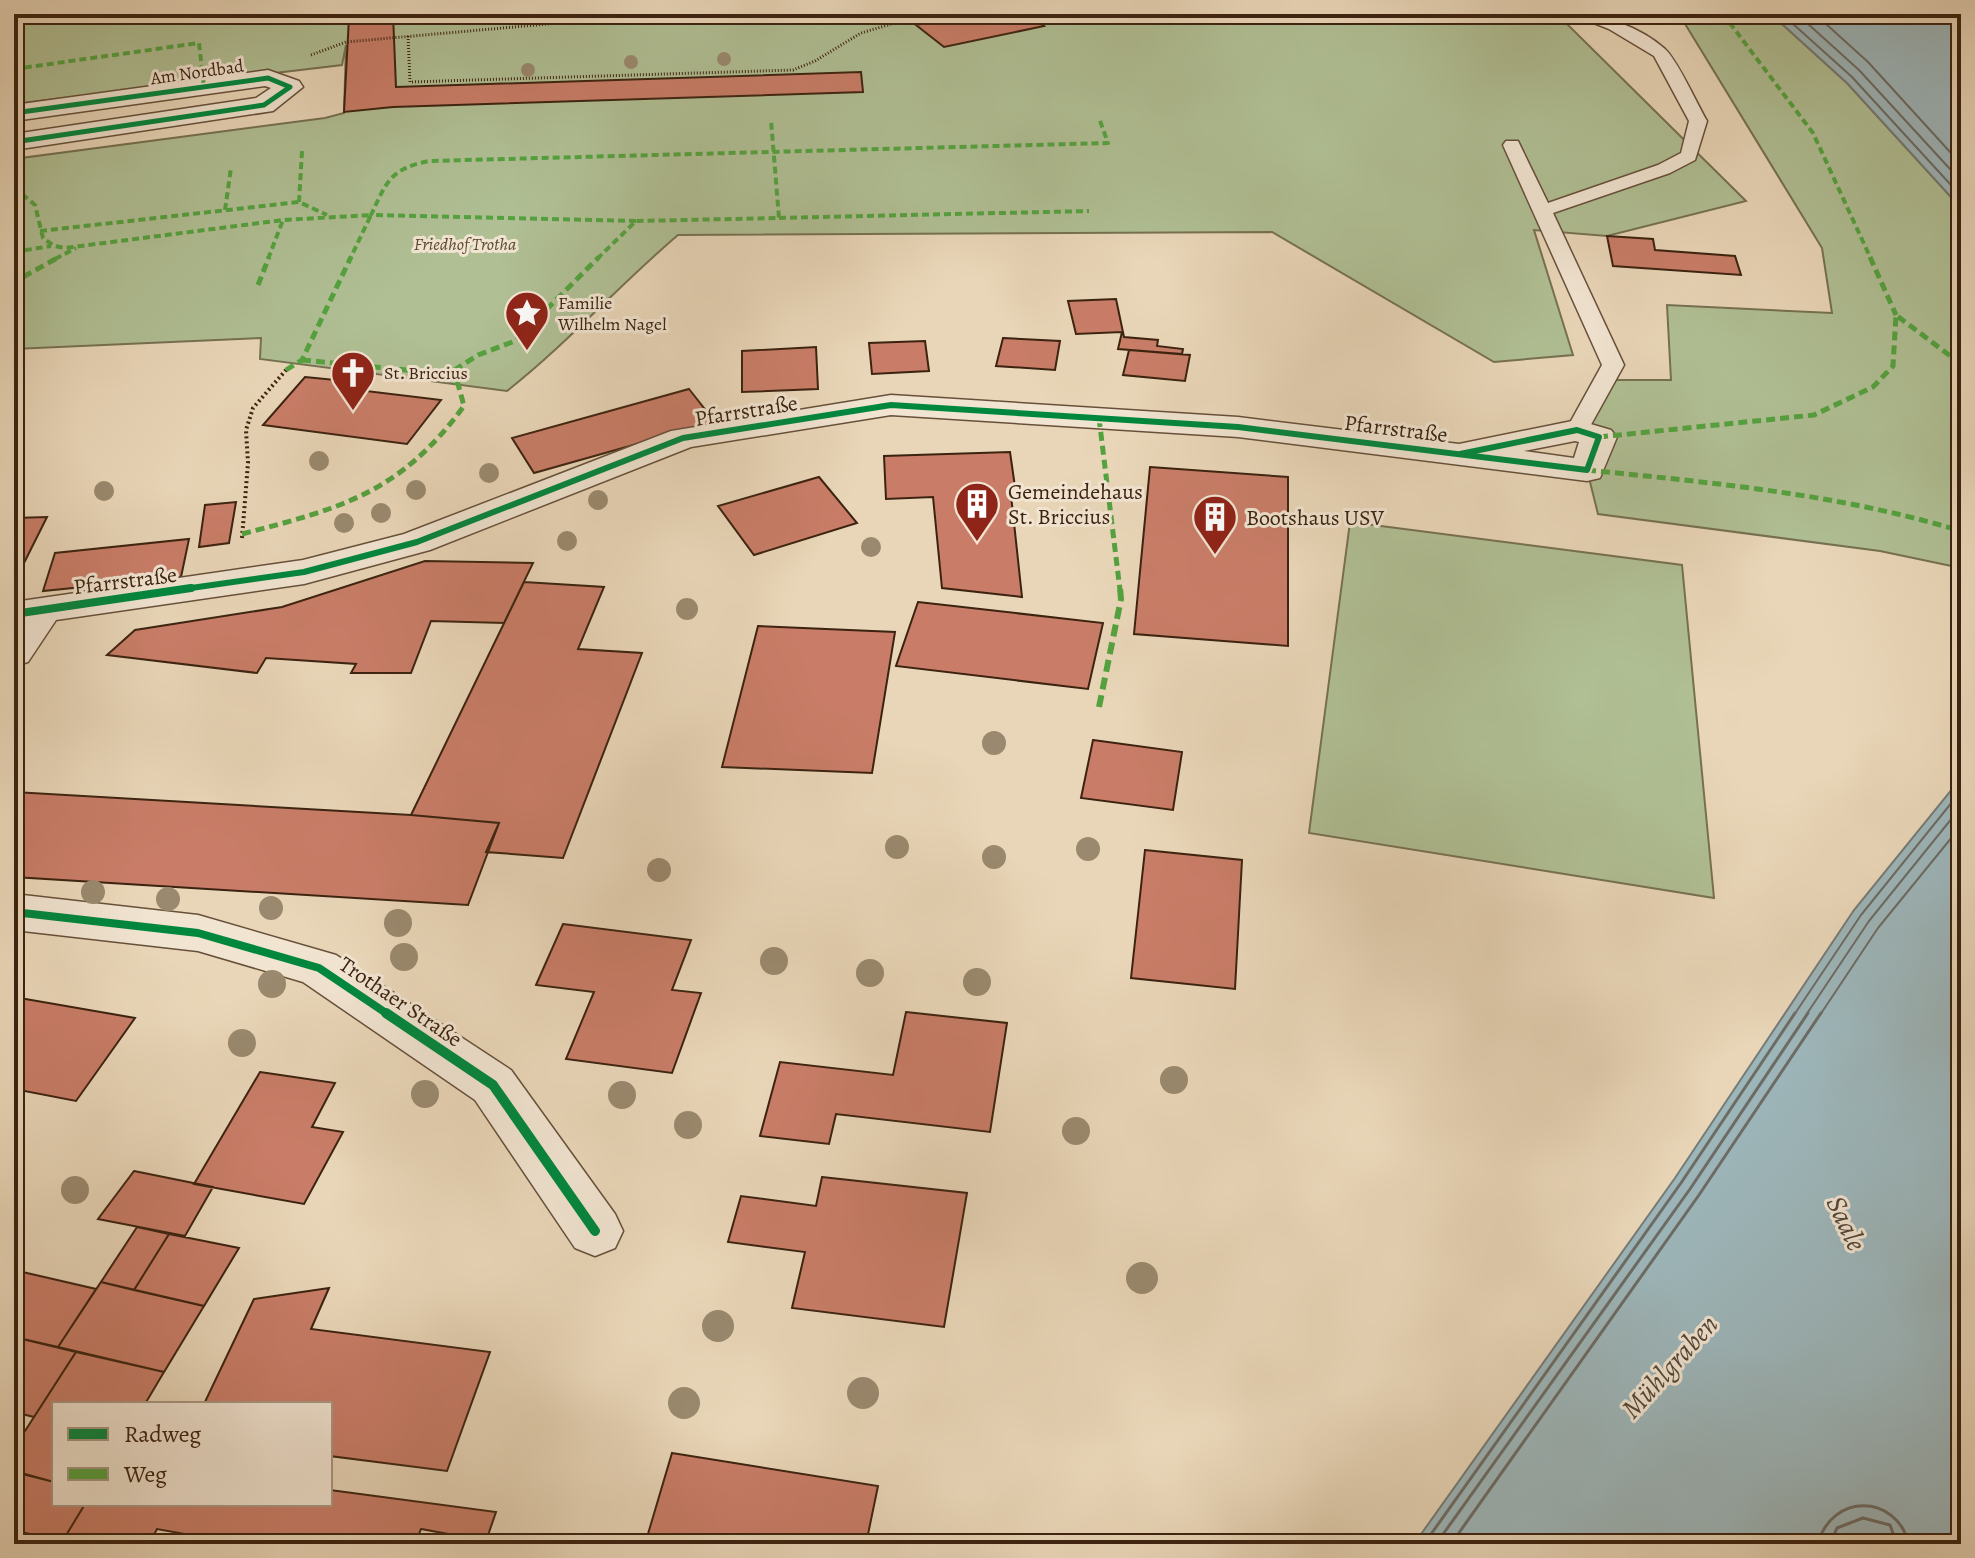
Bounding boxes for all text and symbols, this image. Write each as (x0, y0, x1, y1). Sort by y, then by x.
street label: Am Nordbad (148, 54, 245, 91)
park label: Friedhof Trotha (414, 232, 516, 256)
place icon: Familie Wilhelm Nagel (503, 289, 551, 352)
place label: Familie Wilhelm Nagel (557, 291, 667, 336)
church icon: St. Briccius (329, 349, 377, 412)
place label: St. Briccius (384, 361, 468, 385)
street label: Pfarrstraße (693, 388, 800, 434)
street label: Pfarrstraße (1343, 408, 1449, 450)
place label: Gemeindehaus St. Briccius (1008, 477, 1143, 532)
building icon: Gemeindehaus St. Briccius (953, 480, 1001, 543)
building icon: Bootshaus USV (1191, 493, 1239, 556)
place label: Bootshaus USV (1246, 503, 1385, 533)
street label: Pfarrstraße (72, 560, 178, 602)
street label: Trothaer Straße (333, 950, 468, 1054)
water label: Saale (1817, 1190, 1875, 1257)
water label: Mühlgraben (1613, 1306, 1727, 1427)
legend (52, 1402, 332, 1506)
text: Radweg (124, 1418, 201, 1450)
text: Weg (123, 1458, 167, 1490)

